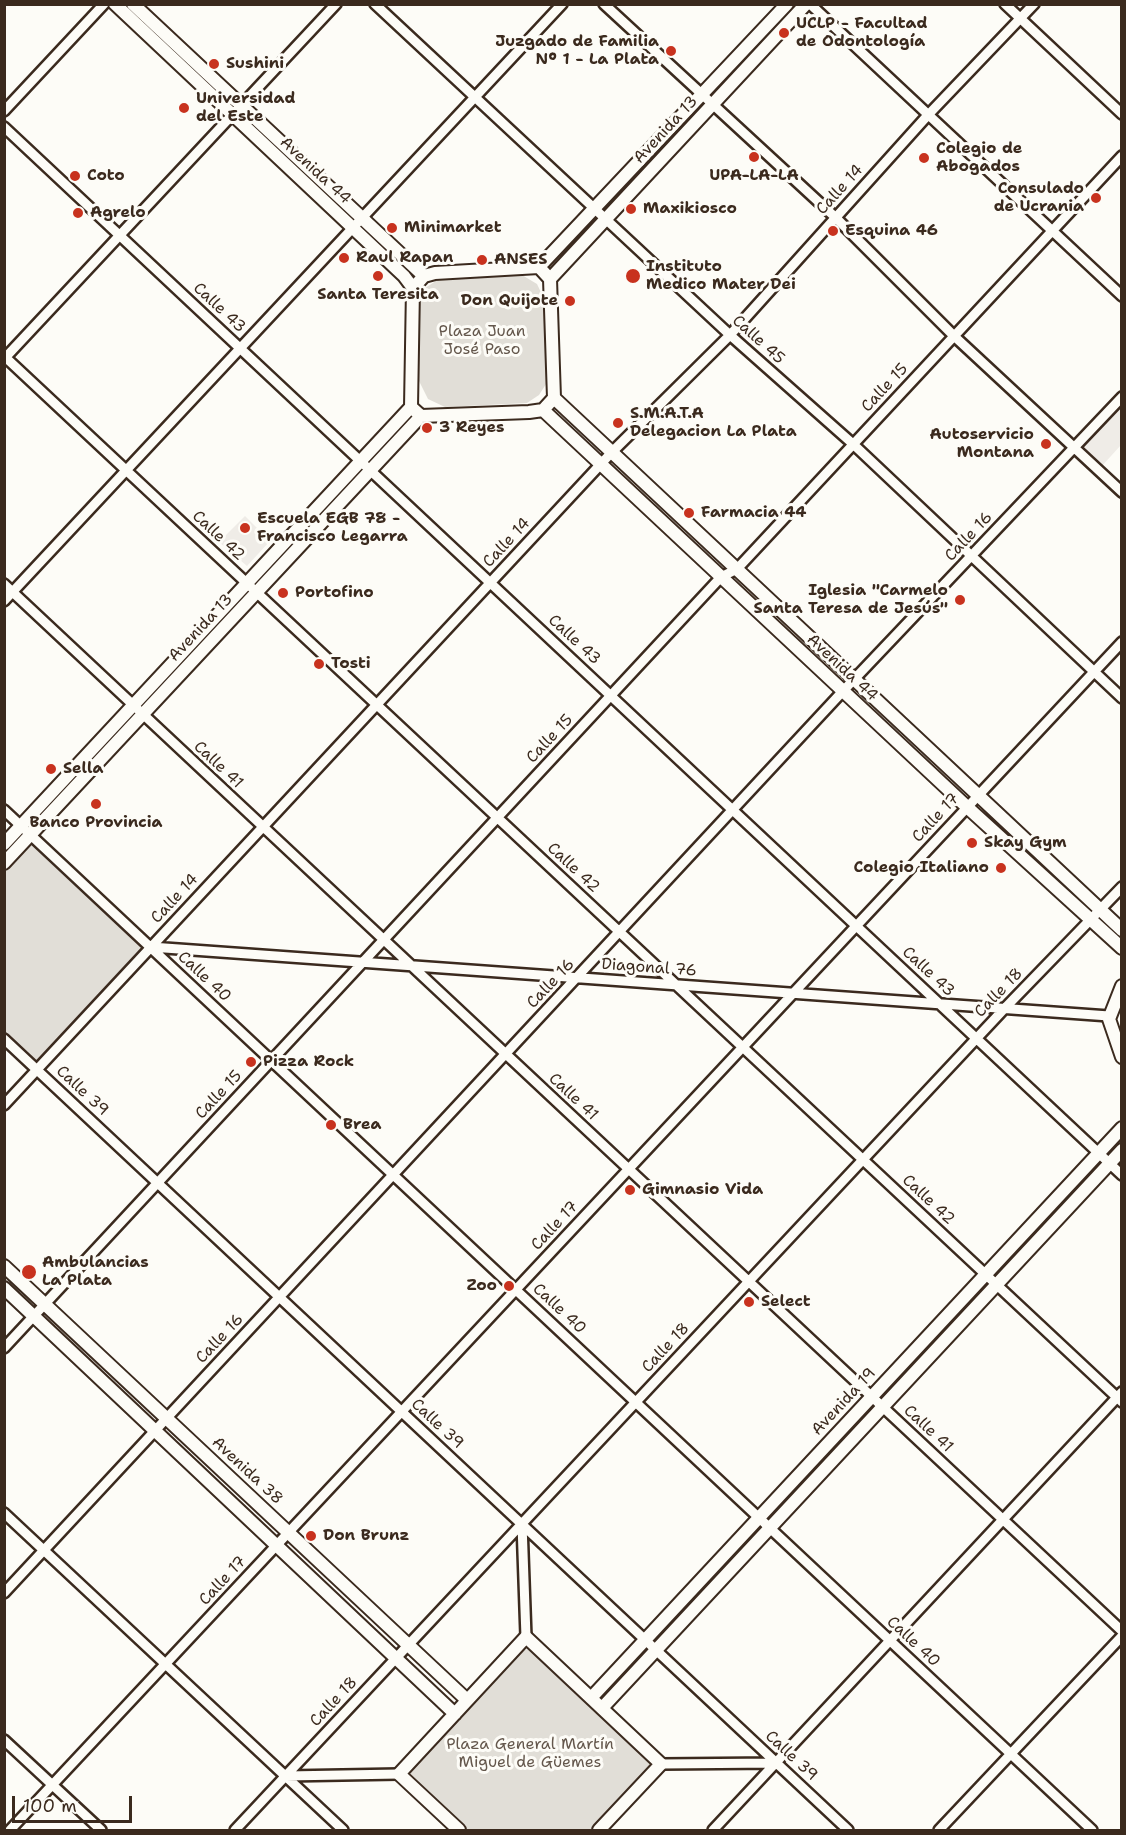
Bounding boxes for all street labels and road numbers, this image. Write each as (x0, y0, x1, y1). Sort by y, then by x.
street label: Avenida 13 (630, 92, 702, 168)
street label: Avenida 44 (276, 133, 354, 209)
street label: Calle 14 (813, 161, 867, 219)
street label: Calle 43 (189, 279, 249, 337)
street label: Calle 45 (728, 311, 788, 369)
street label: Calle 15 (858, 360, 912, 416)
street label: Calle 42 (188, 507, 248, 565)
street label: Calle 16 (941, 508, 997, 566)
street label: Calle 14 (479, 514, 535, 572)
street label: Avenida 13 (165, 590, 237, 666)
street label: Calle 43 (544, 611, 604, 669)
street label: Avenida 44 (803, 630, 881, 706)
street label: Calle 15 (523, 711, 577, 767)
street label: Calle 41 (189, 737, 247, 793)
street label: Calle 17 (908, 789, 964, 847)
street label: Calle 42 (543, 839, 603, 897)
street label: Calle 14 (147, 870, 203, 928)
street label: Calle 43 (898, 943, 958, 1001)
street label: Calle 40 (173, 948, 235, 1006)
street label: Calle 16 (523, 955, 579, 1013)
street label: Diagonal 76 (601, 955, 697, 981)
street label: Calle 18 (971, 964, 1027, 1022)
street label: Calle 39 (52, 1062, 112, 1120)
street label: Calle 15 (192, 1067, 246, 1123)
street label: Calle 41 (544, 1069, 602, 1125)
street label: Calle 42 (898, 1171, 958, 1229)
street label: Calle 17 (527, 1197, 583, 1255)
street label: Calle 40 (528, 1280, 590, 1338)
street label: Calle 16 (192, 1310, 248, 1368)
street label: Calle 18 (638, 1319, 694, 1377)
street label: Avenida 19 (808, 1364, 880, 1440)
street label: Calle 39 (407, 1395, 467, 1453)
street label: Calle 41 (899, 1401, 957, 1457)
street label: Avenida 38 (208, 1433, 286, 1509)
street label: Calle 17 (195, 1552, 251, 1610)
street label: Calle 40 (882, 1613, 944, 1671)
street label: Calle 18 (306, 1673, 362, 1731)
street label: Calle 39 (761, 1727, 821, 1785)

